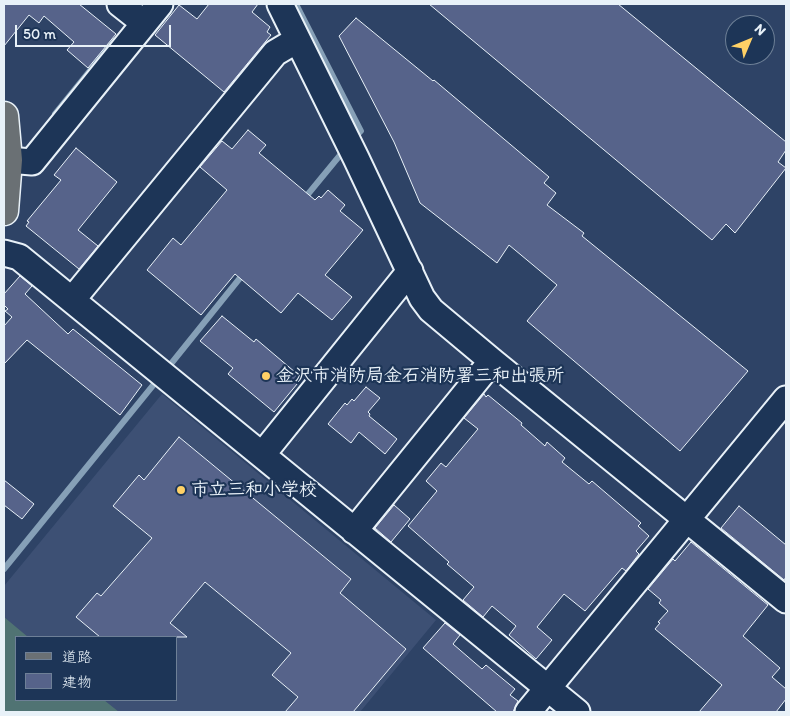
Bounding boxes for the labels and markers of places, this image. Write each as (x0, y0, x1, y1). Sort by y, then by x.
place label: 金沢市消防局金石消防署三和出張所 (276, 365, 564, 387)
marker: 金沢市消防局金石消防署三和出張所 (260, 370, 272, 382)
place label: 市立三和小学校 (191, 479, 317, 501)
marker: 市立三和小学校 (175, 484, 187, 496)

